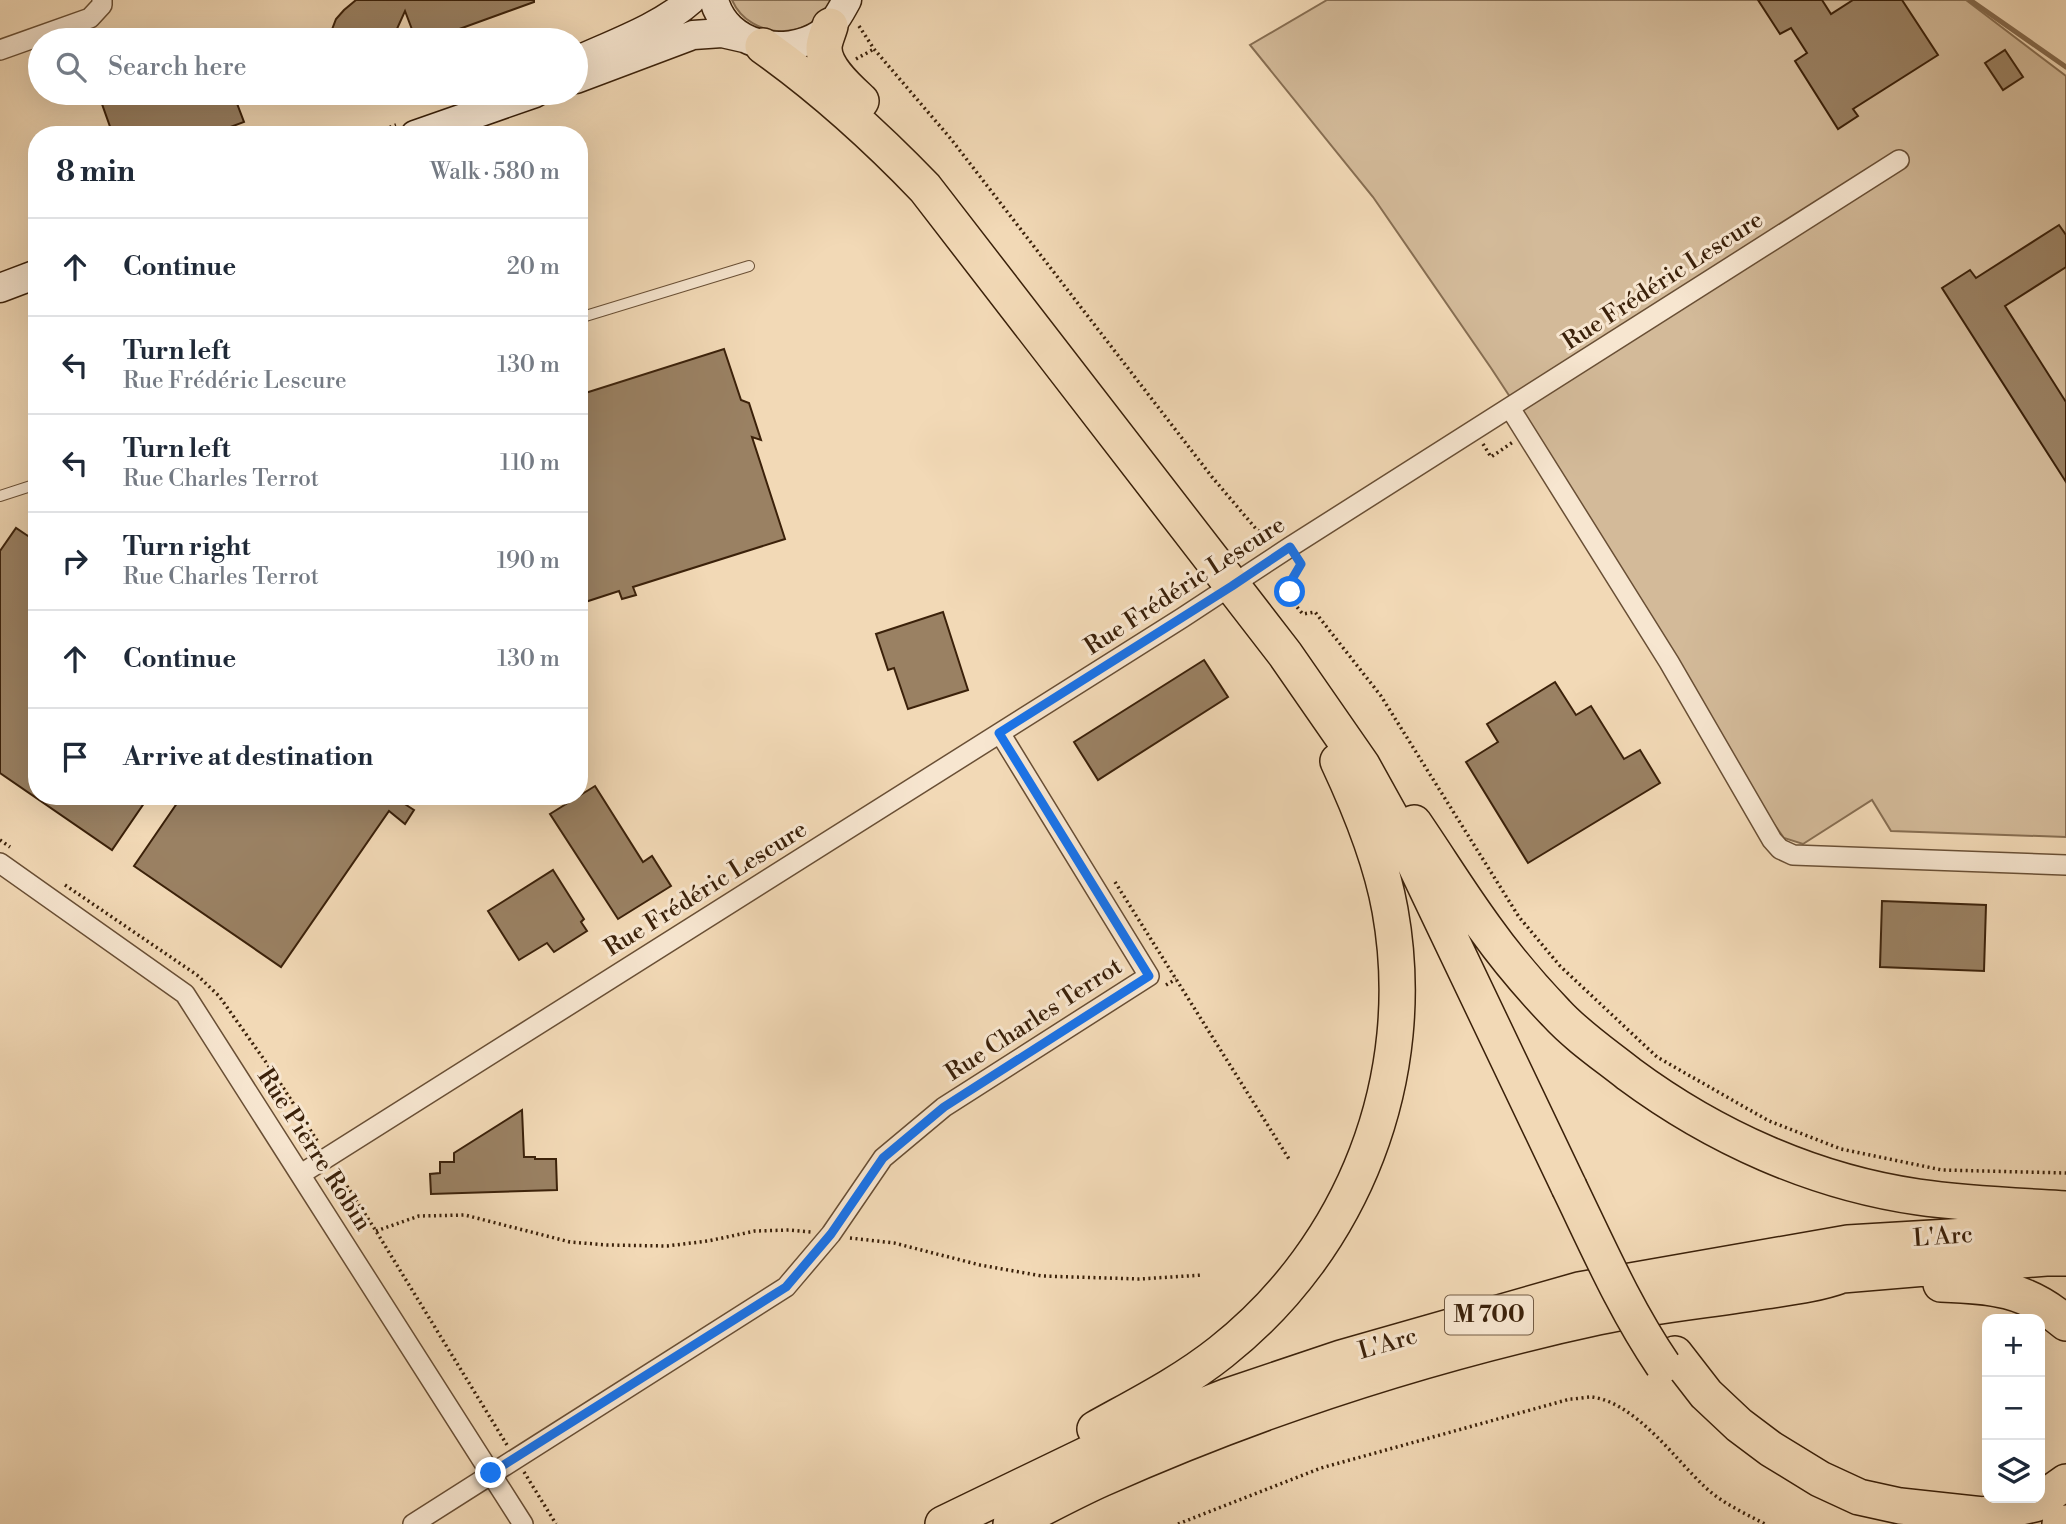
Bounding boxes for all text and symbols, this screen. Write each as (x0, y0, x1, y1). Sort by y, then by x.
search box (28, 28, 588, 105)
icon: search (52, 48, 90, 86)
text: Search here (108, 51, 247, 83)
text: 8 min (56, 153, 135, 191)
text: Walk · 580 m (430, 158, 560, 186)
street label: Rue Frédéric Lescure (1557, 205, 1769, 357)
icon: ahead (56, 248, 94, 286)
text: Continue (123, 251, 236, 283)
text: 20 m (507, 253, 560, 281)
text: Turn left (123, 335, 231, 367)
icon: left (56, 346, 94, 384)
text: 130 m (497, 351, 560, 379)
text: Rue Frédéric Lescure (123, 367, 347, 395)
text: Turn left (123, 433, 231, 465)
icon: left (56, 444, 94, 482)
text: 110 m (500, 449, 560, 477)
text: Rue Charles Terrot (123, 465, 319, 493)
street label: Rue Frédéric Lescure (1079, 510, 1291, 662)
text: Turn right (123, 531, 251, 563)
icon: right (56, 542, 94, 580)
text: 190 m (497, 547, 560, 575)
text: Rue Charles Terrot (123, 563, 319, 591)
route start (1274, 576, 1305, 607)
icon: ahead (56, 640, 94, 678)
text: Continue (123, 643, 236, 675)
text: 130 m (497, 645, 560, 673)
icon: arrive (56, 738, 94, 776)
text: Arrive at destination (123, 741, 373, 773)
street label: Rue Frédéric Lescure (599, 814, 813, 964)
street label: Rue Charles Terrot (940, 951, 1128, 1088)
street label: Rue Pierre Robin (250, 1063, 378, 1237)
street label: L'Arc (1912, 1220, 1974, 1254)
road number: M 700 (1445, 1296, 1533, 1334)
map controls (1982, 1314, 2045, 1503)
button: + (1982, 1314, 2045, 1377)
street label: L'Arc (1355, 1321, 1421, 1367)
button: − (1982, 1377, 2045, 1440)
button: layers (1982, 1440, 2045, 1503)
route end (475, 1457, 506, 1488)

